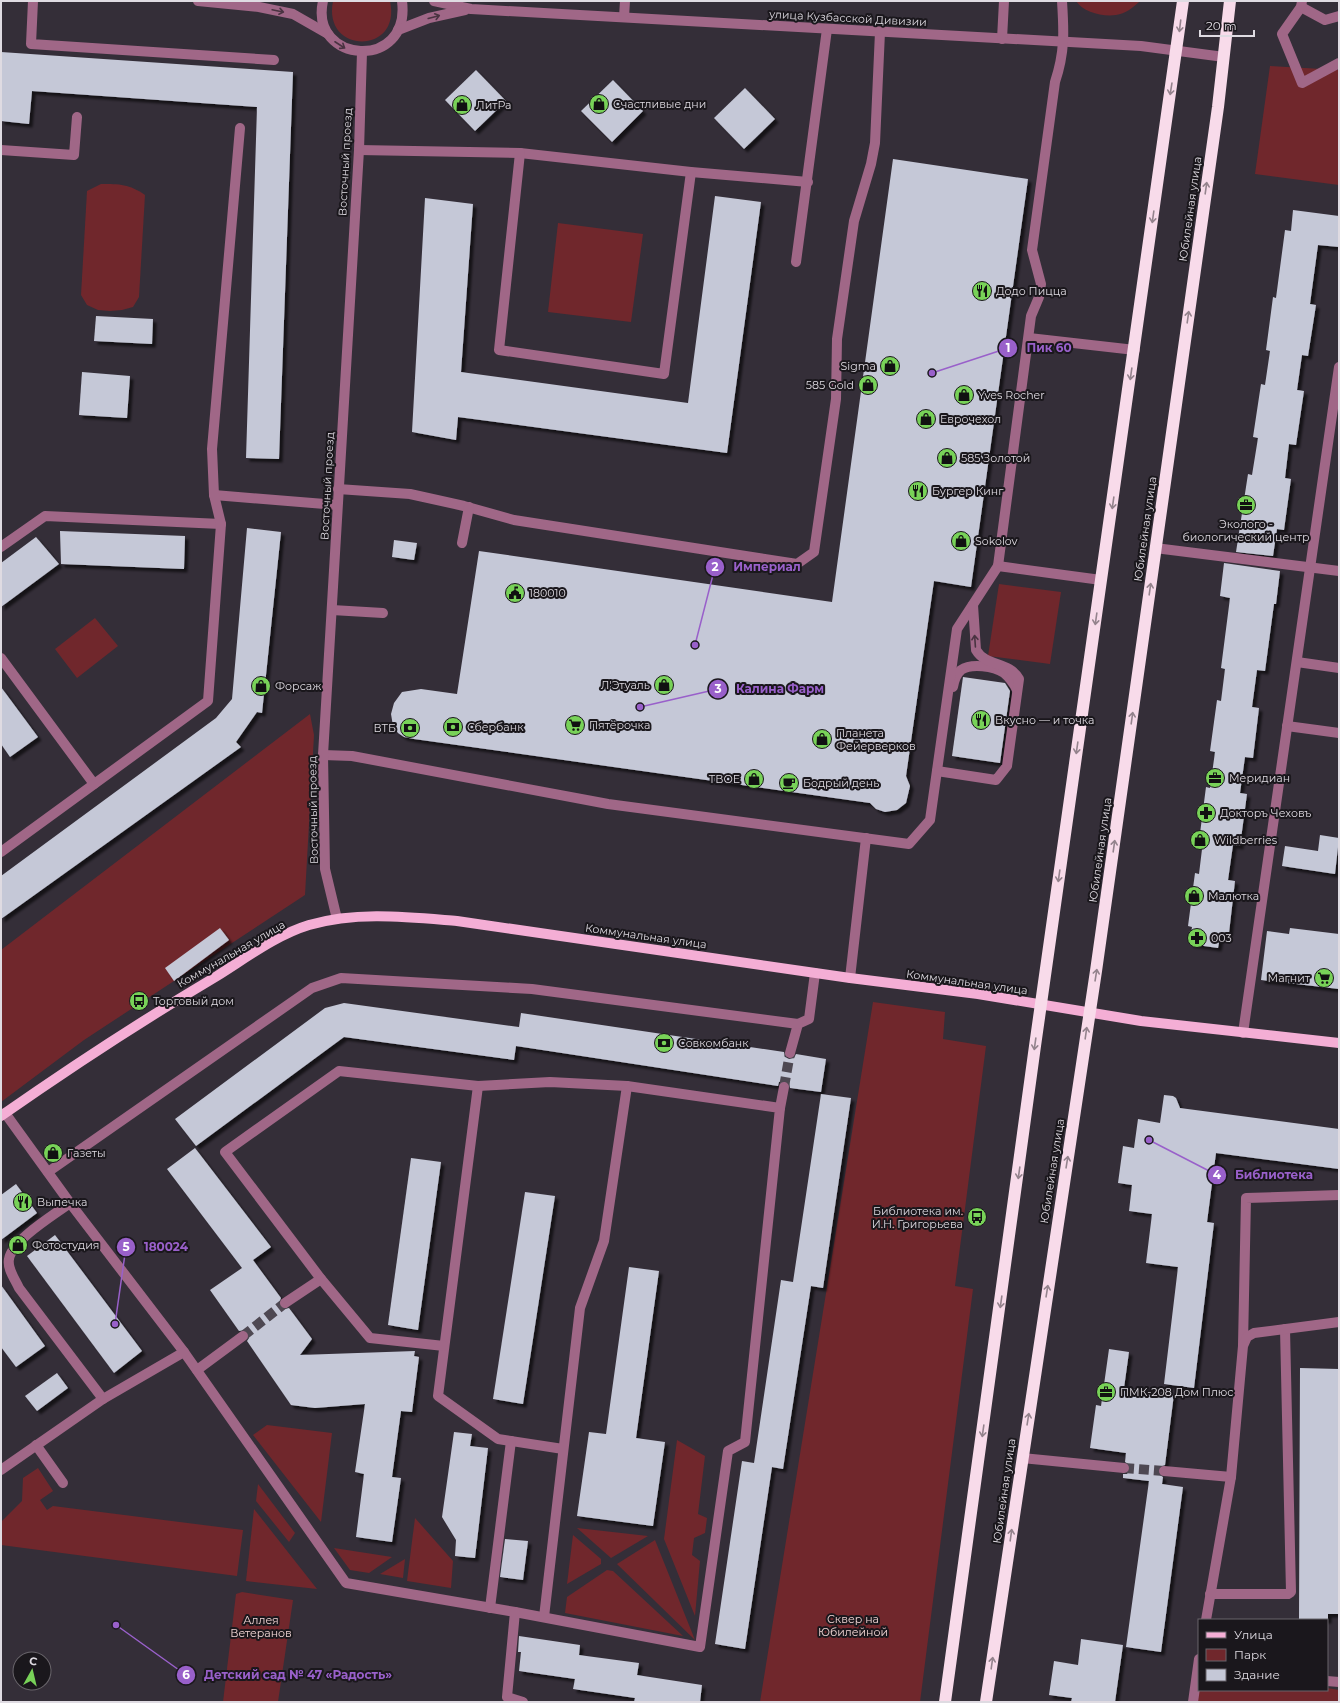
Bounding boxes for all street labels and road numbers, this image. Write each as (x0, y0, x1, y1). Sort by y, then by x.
street label: улица Кузбасской Дивизии (768, 7, 927, 29)
street label: Восточный проезд (335, 108, 355, 216)
street label: Юбилейная улица (1176, 156, 1204, 262)
street label: Восточный проезд (317, 432, 337, 540)
street label: Юбилейная улица (1131, 476, 1159, 582)
street label: Восточный проезд (305, 756, 321, 864)
street label: Юбилейная улица (1086, 797, 1114, 903)
street label: Коммунальная улица (174, 917, 288, 991)
street label: Коммунальная улица (584, 921, 708, 951)
street label: Коммунальная улица (905, 967, 1029, 997)
street label: Юбилейная улица (1037, 1118, 1067, 1224)
street label: Юбилейная улица (990, 1438, 1018, 1544)

